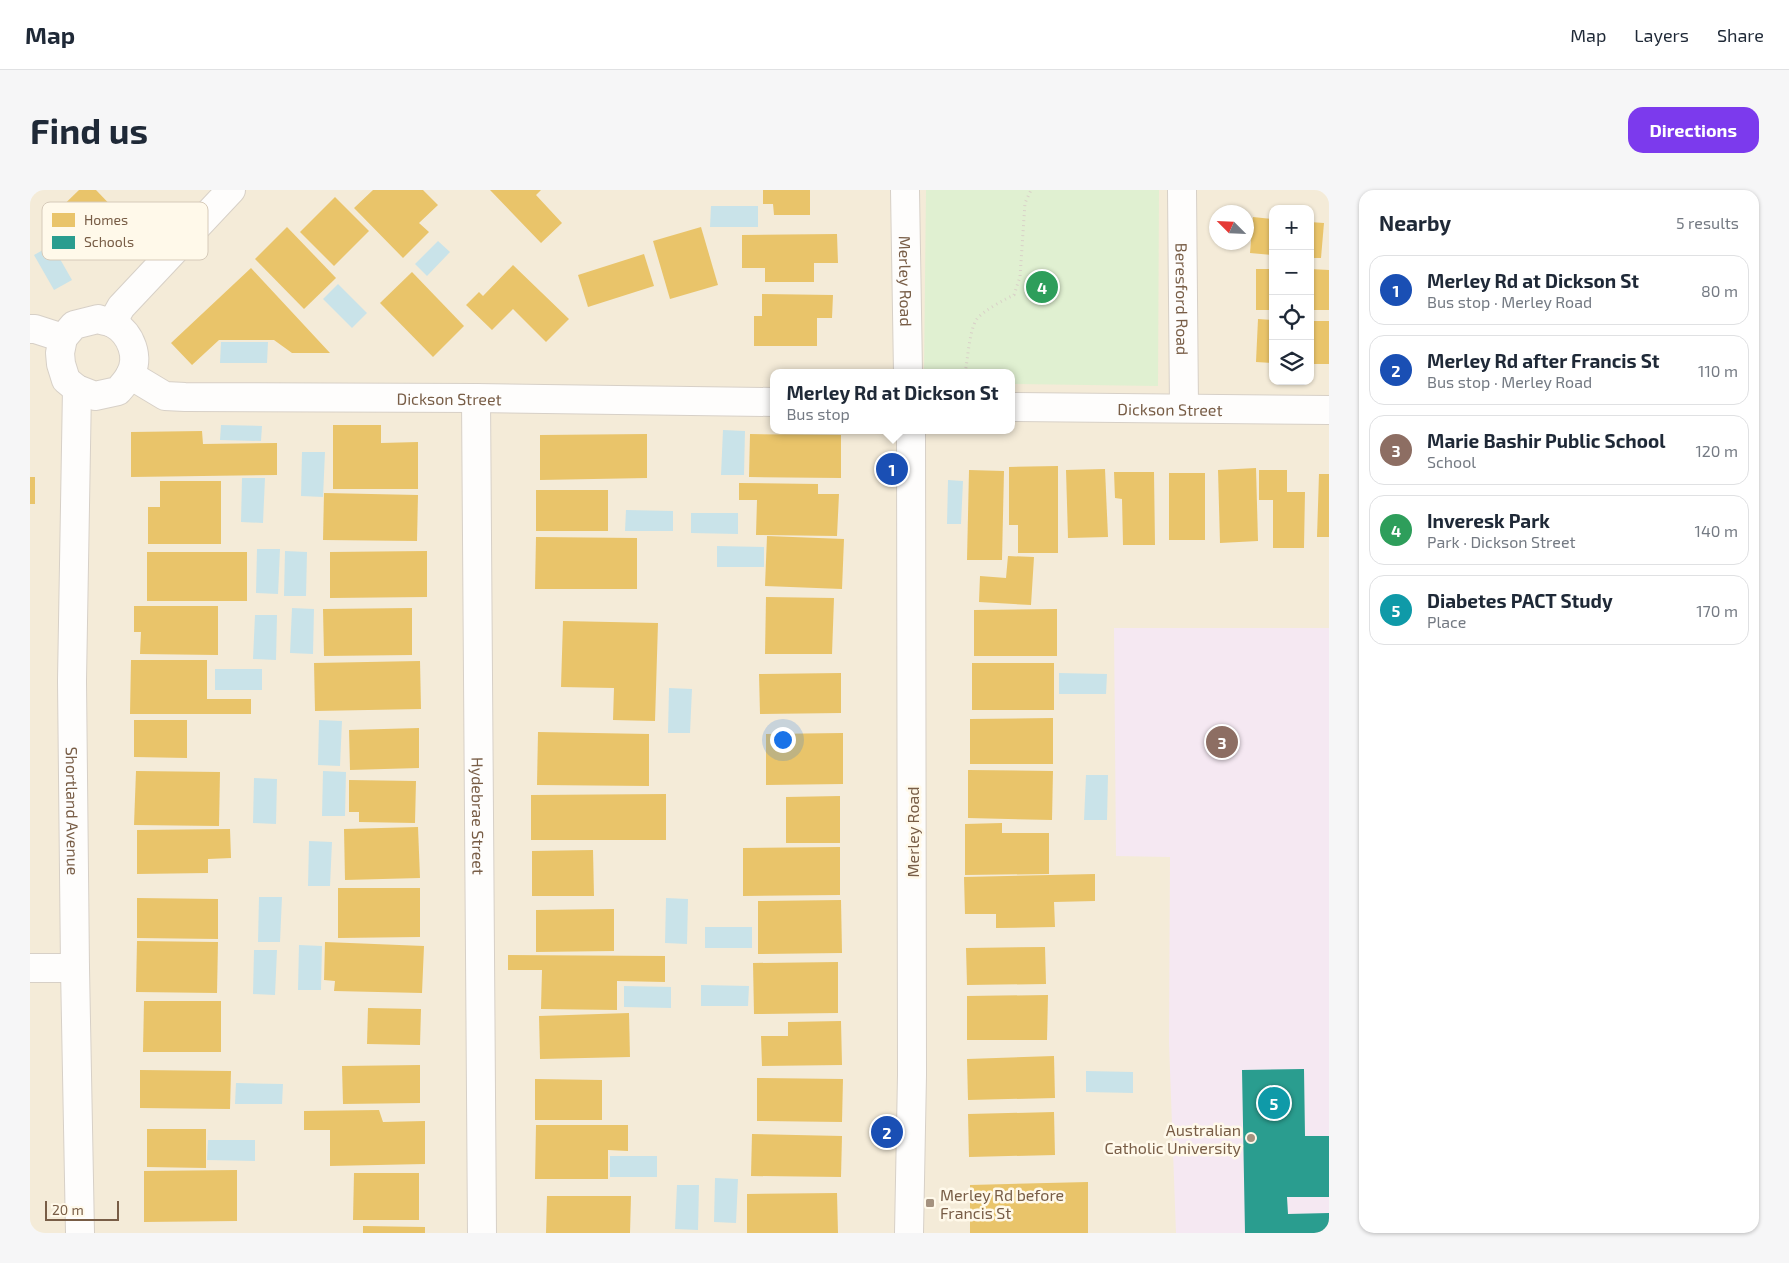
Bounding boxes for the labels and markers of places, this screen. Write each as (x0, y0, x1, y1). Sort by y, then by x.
pin: 4 (1026, 268, 1058, 306)
pin: 1 (876, 450, 908, 488)
pin: 3 (1206, 723, 1238, 761)
pin: 5 (1258, 1084, 1290, 1122)
pin: 2 (871, 1113, 903, 1151)
place label: Australian Catholic University (1105, 1120, 1242, 1157)
marker: Australian Catholic University (1245, 1132, 1257, 1144)
place label: Merley Rd before Francis St (940, 1185, 1064, 1222)
marker: Merley Rd before Francis St (924, 1197, 936, 1209)

